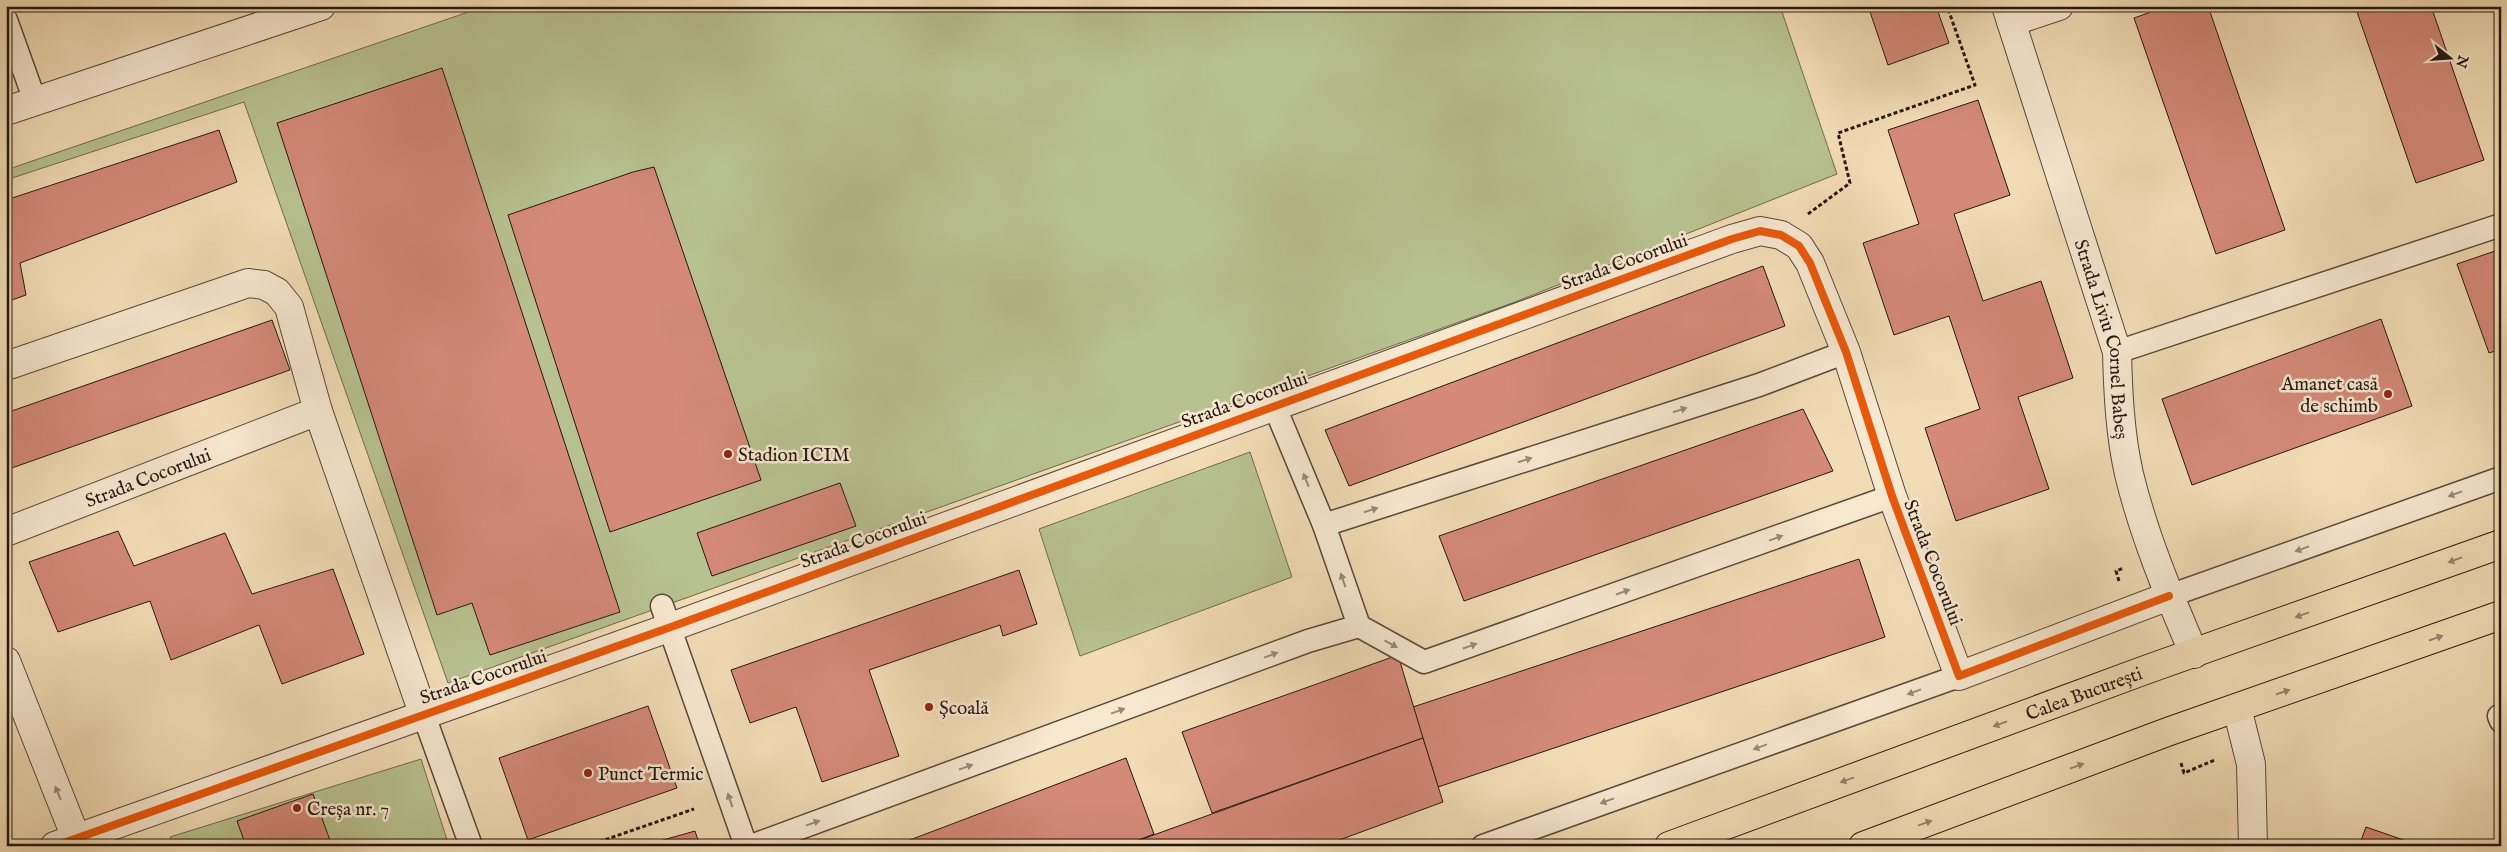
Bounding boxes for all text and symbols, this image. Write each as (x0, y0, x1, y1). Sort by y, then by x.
north arrow (2424, 32, 2474, 82)
text: N (2451, 52, 2472, 70)
street label: Strada Cocorului (1558, 229, 1691, 297)
street label: Strada Liviu Cornel Babeș (2068, 237, 2133, 441)
street label: Strada Cocorului (1178, 367, 1311, 435)
place label: Amanet casă de schimb (2281, 373, 2379, 419)
marker: Amanet casă de schimb (2382, 388, 2394, 400)
one-way arrow (1672, 406, 1687, 414)
street label: Strada Cocorului (82, 444, 215, 514)
place label: Stadion ICIM (738, 444, 850, 468)
marker: Stadion ICIM (722, 448, 734, 460)
one-way arrow (1518, 456, 1533, 464)
one-way arrow (1301, 473, 1309, 488)
one-way arrow (2447, 491, 2462, 499)
street label: Strada Cocorului (1897, 496, 1967, 629)
one-way arrow (1363, 506, 1378, 514)
street label: Strada Cocorului (797, 507, 930, 575)
one-way arrow (1769, 534, 1784, 541)
one-way arrow (2294, 545, 2309, 553)
one-way arrow (2447, 556, 2462, 564)
one-way arrow (1339, 572, 1347, 587)
one-way arrow (1616, 588, 1631, 596)
one-way arrow (2294, 611, 2309, 619)
one-way arrow (2429, 634, 2444, 642)
one-way arrow (1385, 640, 1398, 649)
one-way arrow (1463, 642, 1478, 650)
street label: Strada Cocorului (417, 645, 550, 711)
one-way arrow (1263, 651, 1278, 658)
street label: Calea București (2023, 662, 2146, 727)
one-way arrow (2276, 688, 2291, 696)
one-way arrow (1906, 689, 1921, 696)
place label: Școală (939, 697, 990, 721)
marker: Școală (923, 701, 935, 713)
one-way arrow (1111, 707, 1126, 715)
one-way arrow (1992, 721, 2007, 728)
one-way arrow (1753, 744, 1768, 751)
one-way arrow (2070, 762, 2085, 769)
place label: Punct Termic (598, 763, 704, 787)
one-way arrow (958, 763, 973, 770)
marker: Punct Termic (582, 767, 594, 779)
one-way arrow (1839, 776, 1854, 784)
one-way arrow (54, 785, 62, 800)
one-way arrow (726, 792, 733, 807)
place label: Creșa nr. 7 (307, 798, 389, 822)
one-way arrow (1600, 798, 1615, 805)
marker: Creșa nr. 7 (291, 802, 303, 814)
one-way arrow (806, 819, 821, 827)
one-way arrow (1918, 819, 1933, 827)

